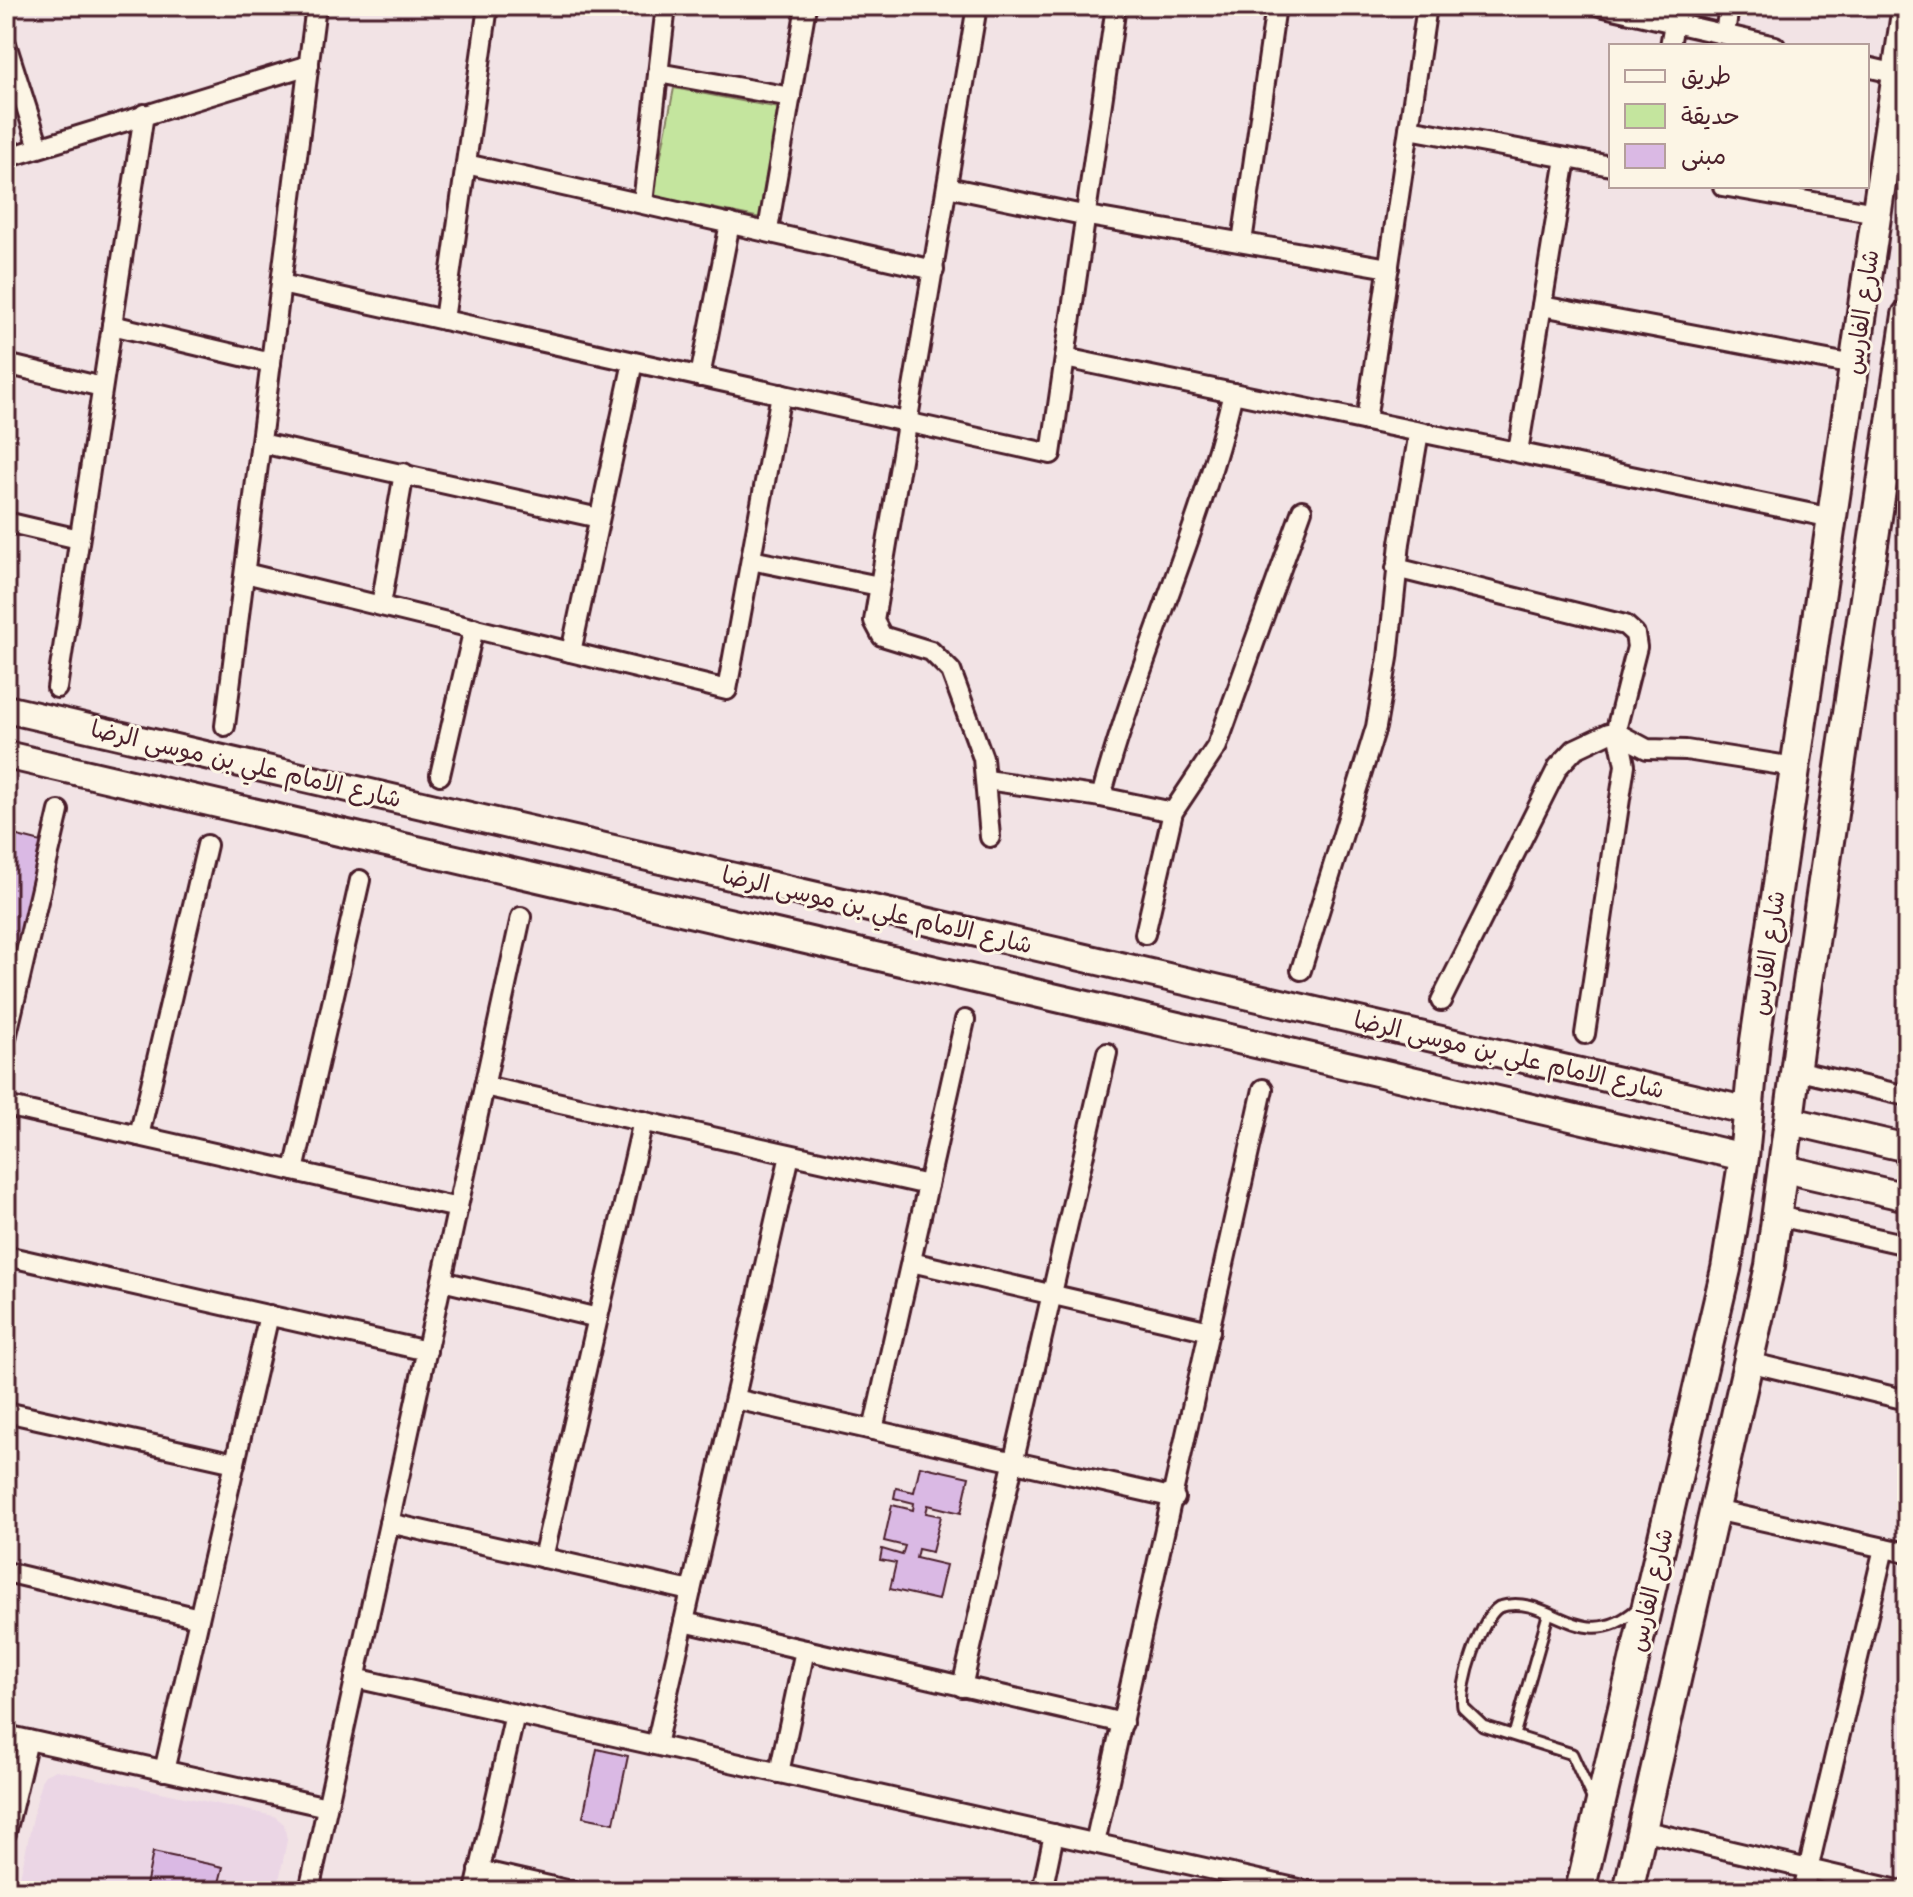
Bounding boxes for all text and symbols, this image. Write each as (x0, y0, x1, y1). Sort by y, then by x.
legend (1609, 44, 1869, 188)
text: طريق (1681, 56, 1731, 92)
text: حديقة (1681, 96, 1740, 132)
text: مبنى (1681, 136, 1726, 172)
street label: شارع الفارس (1833, 247, 1888, 377)
street label: شارع الامام علي بن موسى الرضا (86, 709, 405, 820)
street label: شارع الامام علي بن موسى الرضا (717, 855, 1036, 966)
street label: شارع الفارس (1739, 888, 1794, 1018)
street label: شارع الامام علي بن موسى الرضا (1349, 1000, 1668, 1111)
street label: شارع الفارس (1617, 1524, 1682, 1655)

